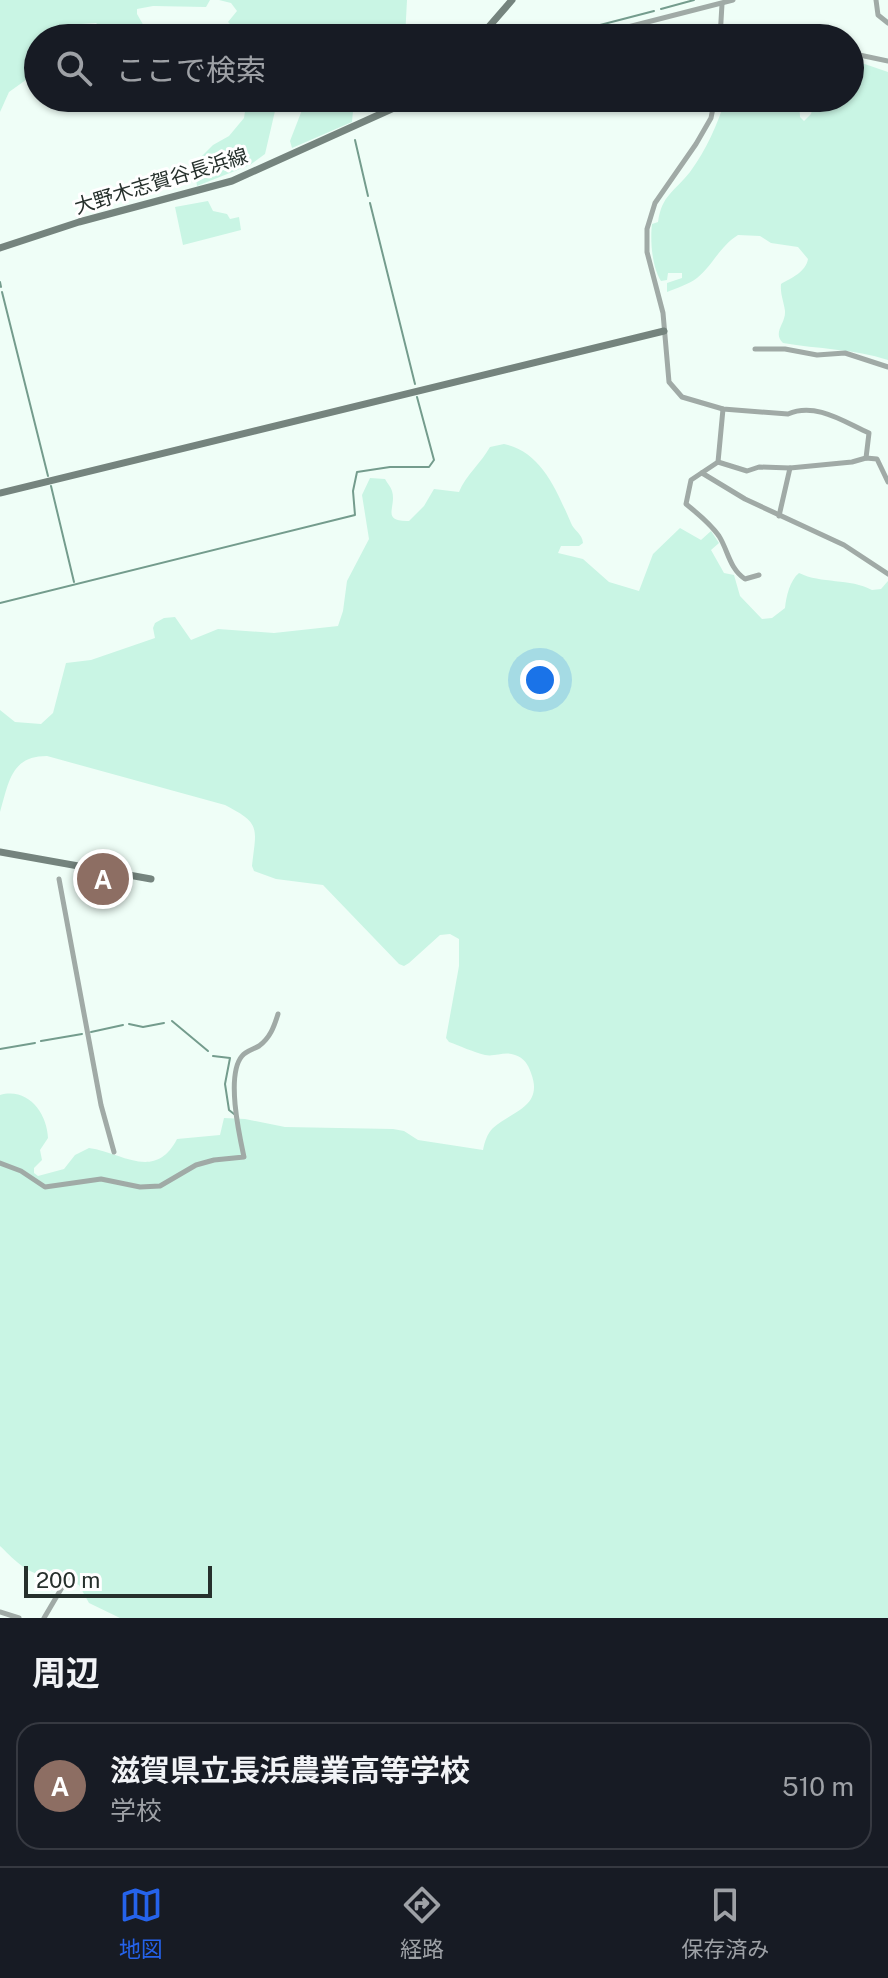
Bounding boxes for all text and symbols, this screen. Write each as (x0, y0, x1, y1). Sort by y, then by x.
search box (24, 24, 864, 112)
icon: search (52, 46, 96, 90)
text: ここで検索 (116, 52, 266, 88)
street label: 大野木志賀谷長浜線 (71, 143, 251, 219)
your location (520, 660, 560, 700)
pin: A (77, 849, 129, 909)
scale bar (24, 1562, 212, 1598)
text: 200 m (36, 1567, 100, 1593)
text: 周辺 (32, 1653, 100, 1693)
text: 滋賀県立長浜農業高等学校 (110, 1752, 470, 1788)
text: A (51, 1771, 69, 1802)
text: 510 m (782, 1771, 854, 1802)
text: 学校 (110, 1795, 162, 1826)
tab: 地図 (119, 1883, 163, 1963)
tab: 経路 (400, 1883, 444, 1963)
tab: 保存済み (681, 1883, 769, 1963)

